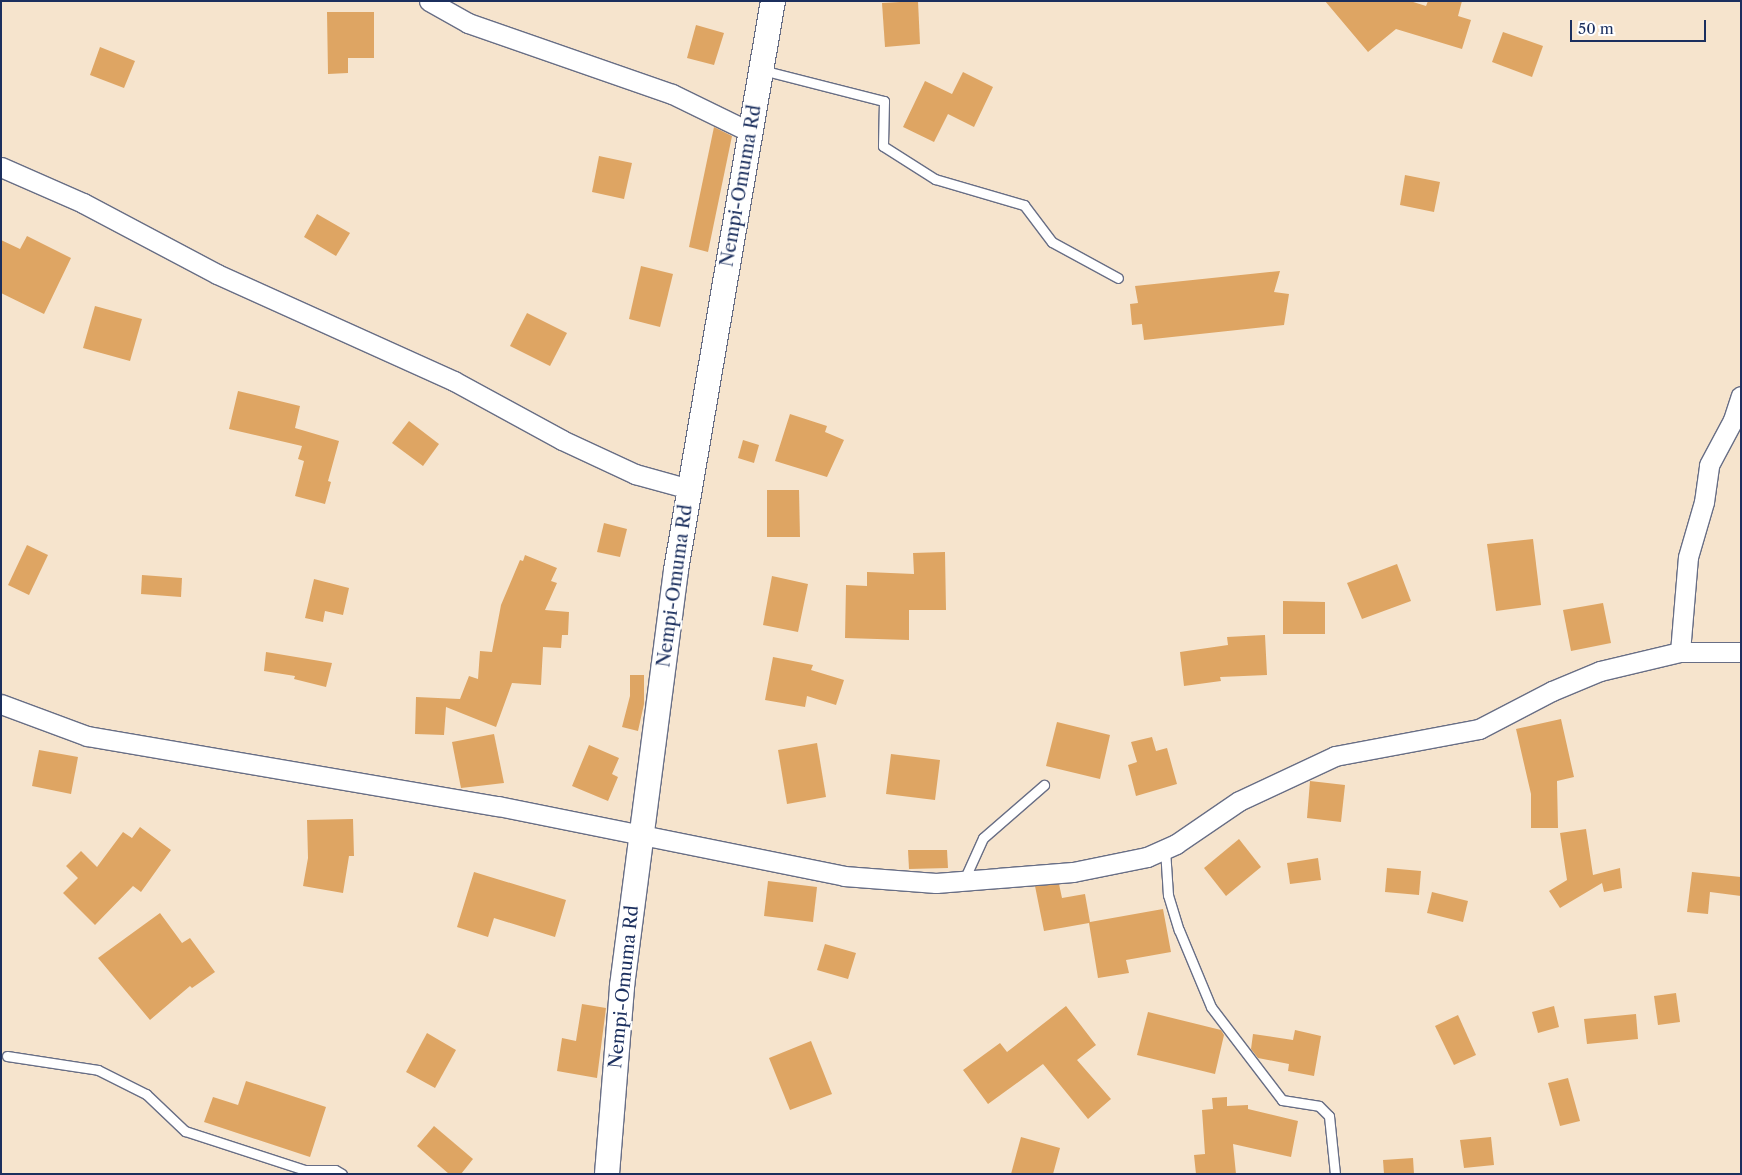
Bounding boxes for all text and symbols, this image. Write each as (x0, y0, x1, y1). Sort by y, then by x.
scale bar (1572, 10, 1708, 42)
text: 50 m (1578, 19, 1614, 38)
street label: Nempi-Omuma Rd (716, 103, 766, 269)
street label: Nempi-Omuma Rd (653, 503, 697, 669)
street label: Nempi-Omuma Rd (605, 904, 643, 1070)

